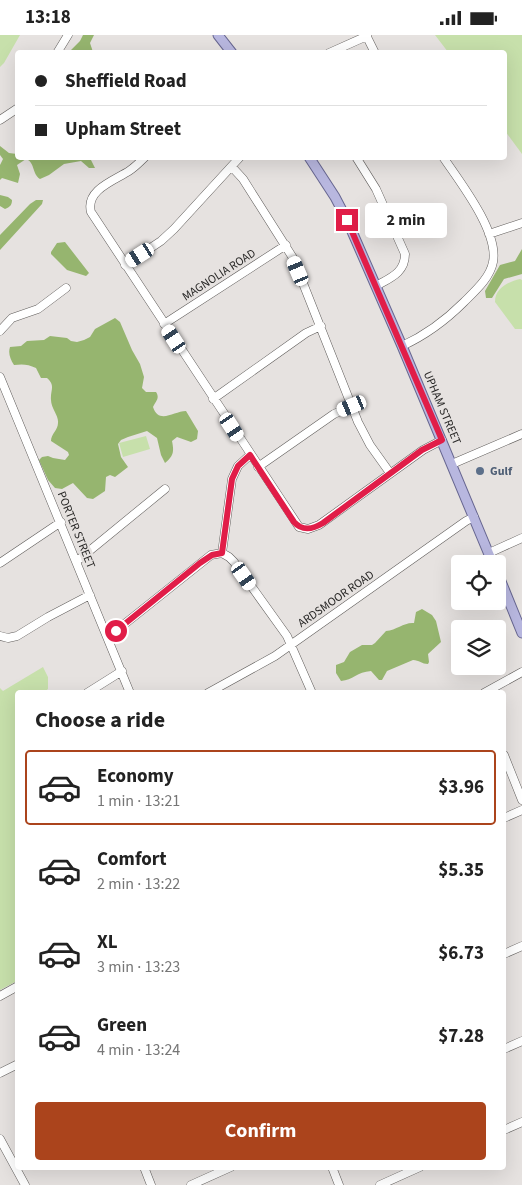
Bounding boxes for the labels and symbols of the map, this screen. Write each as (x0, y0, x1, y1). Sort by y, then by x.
callout: 2 min (364, 203, 447, 237)
route end (336, 209, 358, 231)
car (123, 241, 156, 269)
street label: MAGNOLIA ROAD (179, 245, 259, 305)
car (285, 254, 310, 288)
car (159, 322, 188, 356)
street label: UPHAM STREET (419, 369, 465, 448)
car (335, 393, 368, 419)
car (217, 410, 246, 444)
place label: Gulf (490, 463, 513, 480)
marker: Gulf (474, 465, 486, 477)
street label: PORTER STREET (53, 489, 99, 572)
car (229, 559, 258, 593)
street label: ARDSMOOR ROAD (294, 566, 378, 632)
route start (105, 620, 127, 642)

